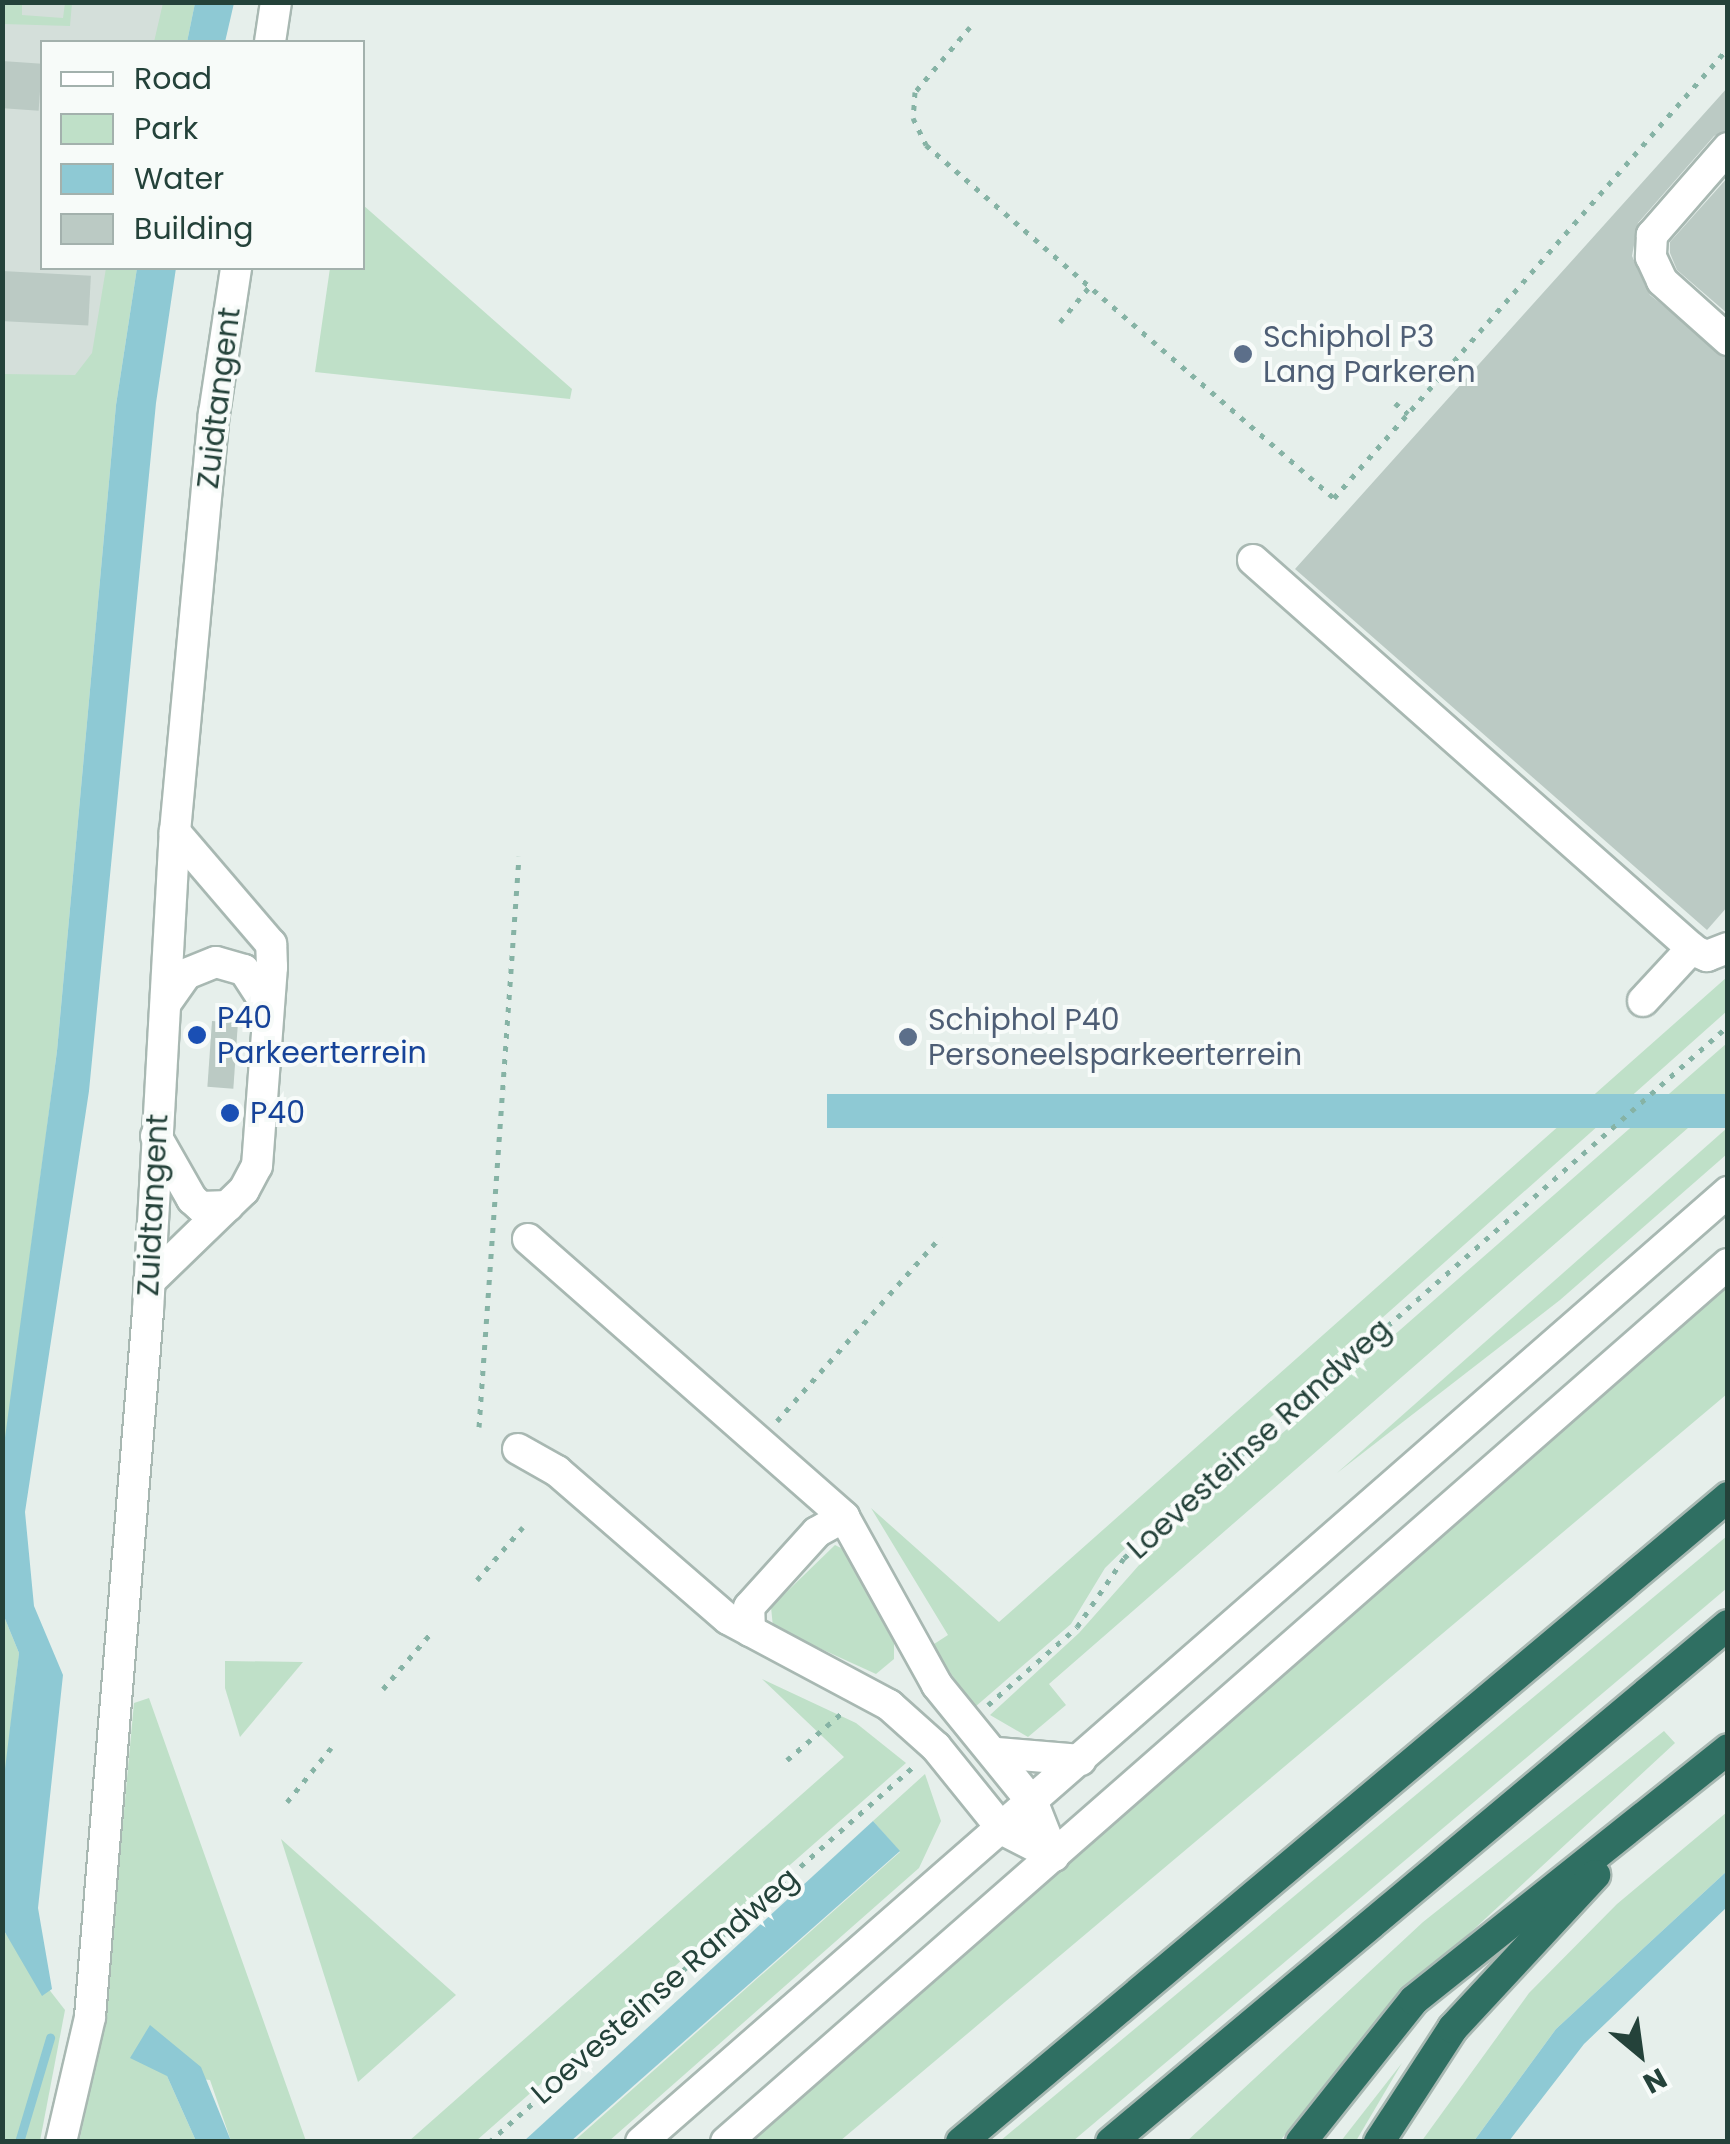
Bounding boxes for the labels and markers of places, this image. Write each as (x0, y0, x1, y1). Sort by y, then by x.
place label: Schiphol P3 Lang Parkeren (1263, 319, 1476, 390)
marker: Schiphol P3 Lang Parkeren (1232, 343, 1254, 365)
place label: P40 Parkeerterrein (217, 1000, 427, 1070)
place label: Schiphol P40 Personeelsparkeerterrein (928, 1002, 1302, 1072)
marker: P40 Parkeerterrein (186, 1024, 208, 1046)
marker: Schiphol P40 Personeelsparkeerterrein (897, 1026, 919, 1048)
place label: P40 (250, 1095, 305, 1131)
marker: P40 (219, 1102, 241, 1124)

